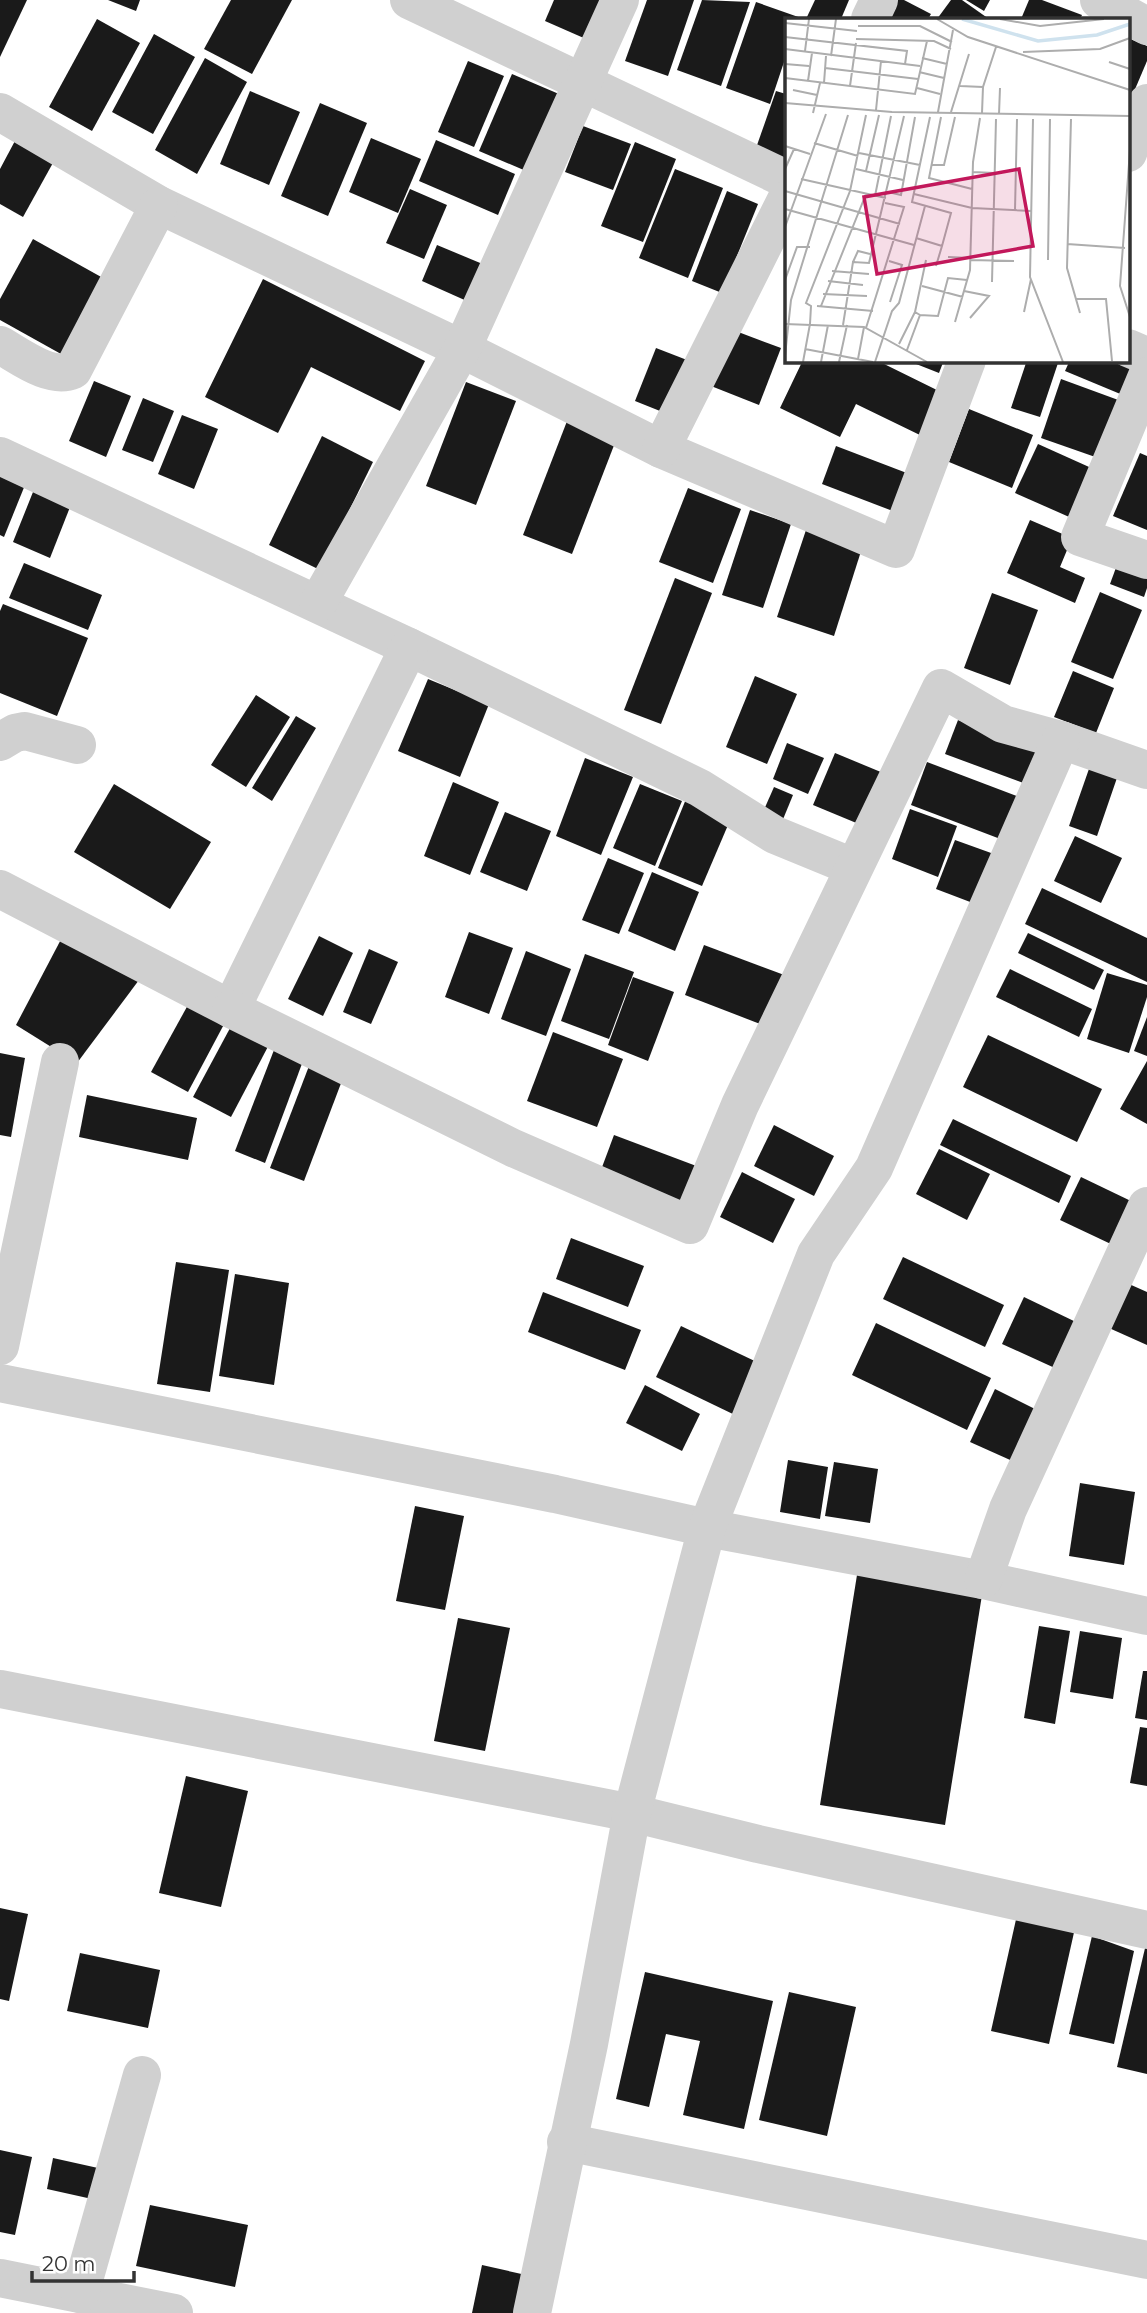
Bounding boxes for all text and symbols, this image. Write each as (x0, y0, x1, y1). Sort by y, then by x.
inset map (785, 18, 1130, 362)
scale bar (32, 2240, 133, 2284)
text: 20 m (42, 2251, 96, 2276)

